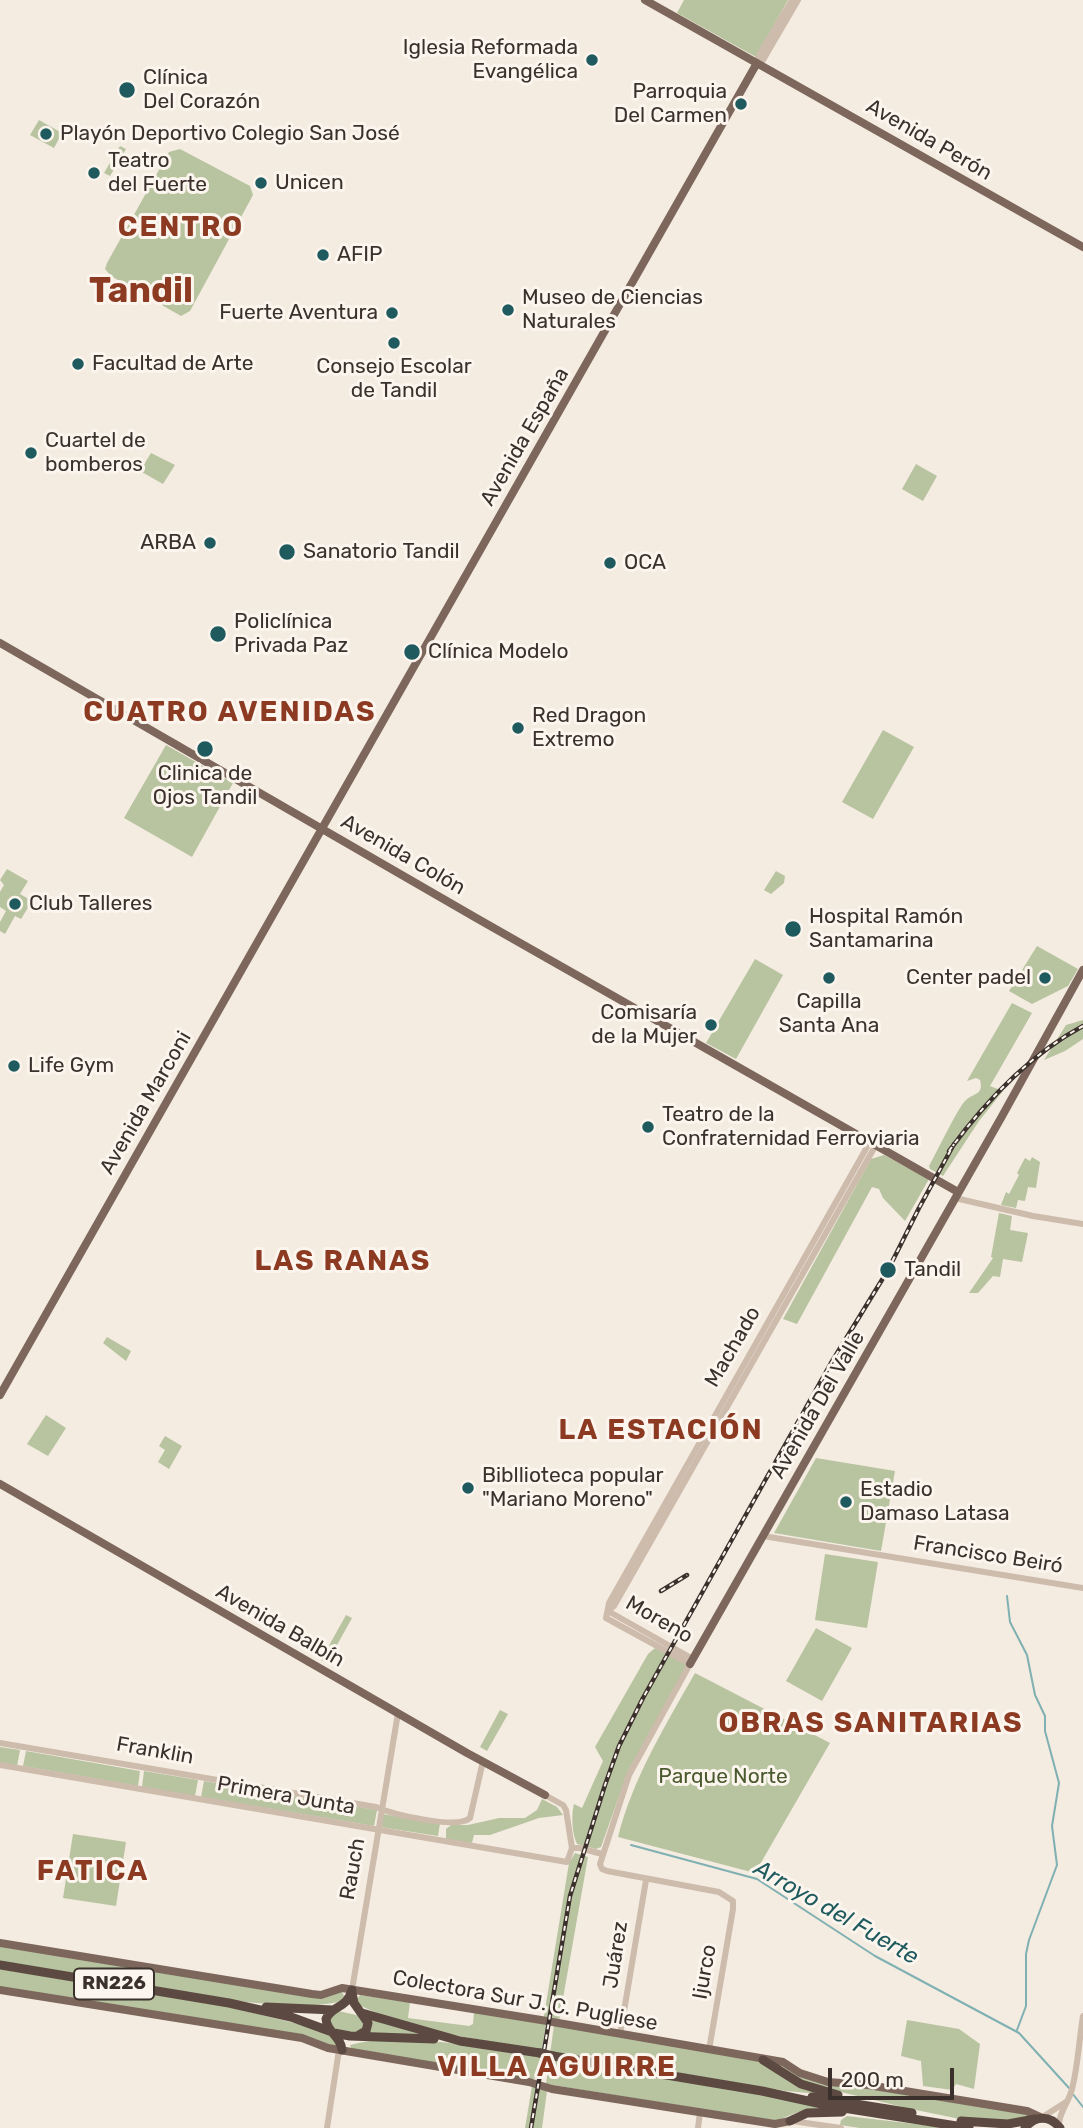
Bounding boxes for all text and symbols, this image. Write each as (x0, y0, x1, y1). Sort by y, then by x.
place label: Iglesia Reformada Evangélica (403, 35, 578, 85)
marker: Iglesia Reformada Evangélica (584, 52, 600, 68)
place label: Clínica Del Corazón (143, 65, 260, 115)
place label: Parroquia Del Carmen (614, 79, 727, 129)
marker: Clínica Del Corazón (117, 80, 137, 100)
street label: Avenida Perón (862, 94, 996, 186)
marker: Parroquia Del Carmen (733, 96, 749, 112)
place label: Playón Deportivo Colegio San José (60, 121, 400, 147)
marker: Playón Deportivo Colegio San José (38, 126, 54, 142)
place label: Teatro del Fuerte (108, 148, 207, 198)
marker: Teatro del Fuerte (86, 165, 102, 181)
place label: Unicen (275, 170, 344, 196)
marker: Unicen (253, 175, 269, 191)
district label: CENTRO (118, 211, 244, 245)
place label: AFIP (337, 242, 383, 268)
marker: AFIP (315, 247, 331, 263)
district label: Tandil (89, 271, 193, 313)
place label: Museo de Ciencias Naturales (522, 285, 703, 335)
place label: Fuerte Aventura (219, 300, 378, 326)
marker: Museo de Ciencias Naturales (500, 302, 516, 318)
marker: Fuerte Aventura (384, 305, 400, 321)
marker: Consejo Escolar de Tandil (386, 335, 402, 351)
place label: Facultad de Arte (92, 351, 253, 377)
place label: Consejo Escolar de Tandil (316, 354, 472, 404)
marker: Facultad de Arte (70, 356, 86, 372)
street label: Avenida España (475, 363, 575, 511)
place label: Cuartel de bomberos (45, 428, 146, 478)
marker: Cuartel de bomberos (23, 445, 39, 461)
place label: ARBA (140, 530, 196, 556)
marker: ARBA (202, 535, 218, 551)
place label: Sanatorio Tandil (303, 539, 460, 565)
marker: Sanatorio Tandil (277, 542, 297, 562)
place label: OCA (624, 550, 666, 576)
marker: OCA (602, 555, 618, 571)
place label: Policlínica Privada Paz (234, 609, 348, 659)
marker: Policlínica Privada Paz (208, 624, 228, 644)
place label: Clínica Modelo (428, 639, 568, 665)
marker: Clínica Modelo (402, 642, 422, 662)
district label: CUATRO AVENIDAS (85, 696, 375, 730)
place label: Red Dragon Extremo (532, 703, 646, 753)
marker: Red Dragon Extremo (510, 720, 526, 736)
marker: Clinica de Ojos Tandil (195, 739, 215, 759)
place label: Clinica de Ojos Tandil (153, 761, 257, 811)
street label: Avenida Colón (336, 809, 470, 901)
place label: Club Talleres (29, 891, 152, 917)
marker: Club Talleres (7, 896, 23, 912)
place label: Hospital Ramón Santamarina (809, 904, 963, 954)
marker: Hospital Ramón Santamarina (783, 919, 803, 939)
place label: Center padel (906, 965, 1031, 991)
marker: Capilla Santa Ana (821, 970, 837, 986)
marker: Center padel (1037, 970, 1053, 986)
place label: Capilla Santa Ana (779, 989, 879, 1039)
place label: Comisaría de la Mujer (591, 1000, 697, 1050)
marker: Comisaría de la Mujer (703, 1017, 719, 1033)
street label: Avenida Marconi (95, 1027, 197, 1179)
place label: Life Gym (28, 1053, 114, 1079)
marker: Life Gym (6, 1058, 22, 1074)
place label: Teatro de la Confraternidad Ferroviaria (662, 1102, 920, 1152)
marker: Teatro de la Confraternidad Ferroviaria (640, 1119, 656, 1135)
district label: LAS RANAS (256, 1245, 430, 1279)
place label: Tandil (904, 1257, 961, 1283)
marker: Tandil (878, 1260, 898, 1280)
street label: Machado (700, 1302, 766, 1392)
street label: Avenida Del Valle (766, 1327, 870, 1483)
district label: LA ESTACIÓN (560, 1414, 762, 1448)
place label: Bibllioteca popular "Mariano Moreno" (482, 1463, 664, 1513)
place label: Estadio Damaso Latasa (860, 1477, 1010, 1527)
marker: Bibllioteca popular "Mariano Moreno" (460, 1480, 476, 1496)
marker: Estadio Damaso Latasa (838, 1494, 854, 1510)
street label: Francisco Beiró (911, 1531, 1065, 1579)
street label: Avenida Balbín (211, 1579, 349, 1673)
street label: Moreno (621, 1591, 697, 1649)
district label: OBRAS SANITARIAS (720, 1707, 1022, 1741)
street label: Franklin (114, 1732, 196, 1770)
park label: Parque Norte (658, 1764, 788, 1790)
street label: Primera Junta (215, 1771, 357, 1821)
street label: Rauch (335, 1836, 371, 1902)
district label: FATICA (38, 1855, 148, 1889)
water label: Arroyo del Fuerte (749, 1855, 923, 1971)
street label: Juárez (598, 1920, 634, 1990)
street label: Ijurco (688, 1943, 722, 2001)
street label: Colectora Sur J. C. Pugliese (391, 1965, 659, 2037)
road number: RN226 (74, 1968, 154, 2000)
district label: VILLA AGUIRRE (439, 2051, 675, 2085)
scale bar (831, 2054, 957, 2098)
text: 200 m (841, 2067, 904, 2092)

